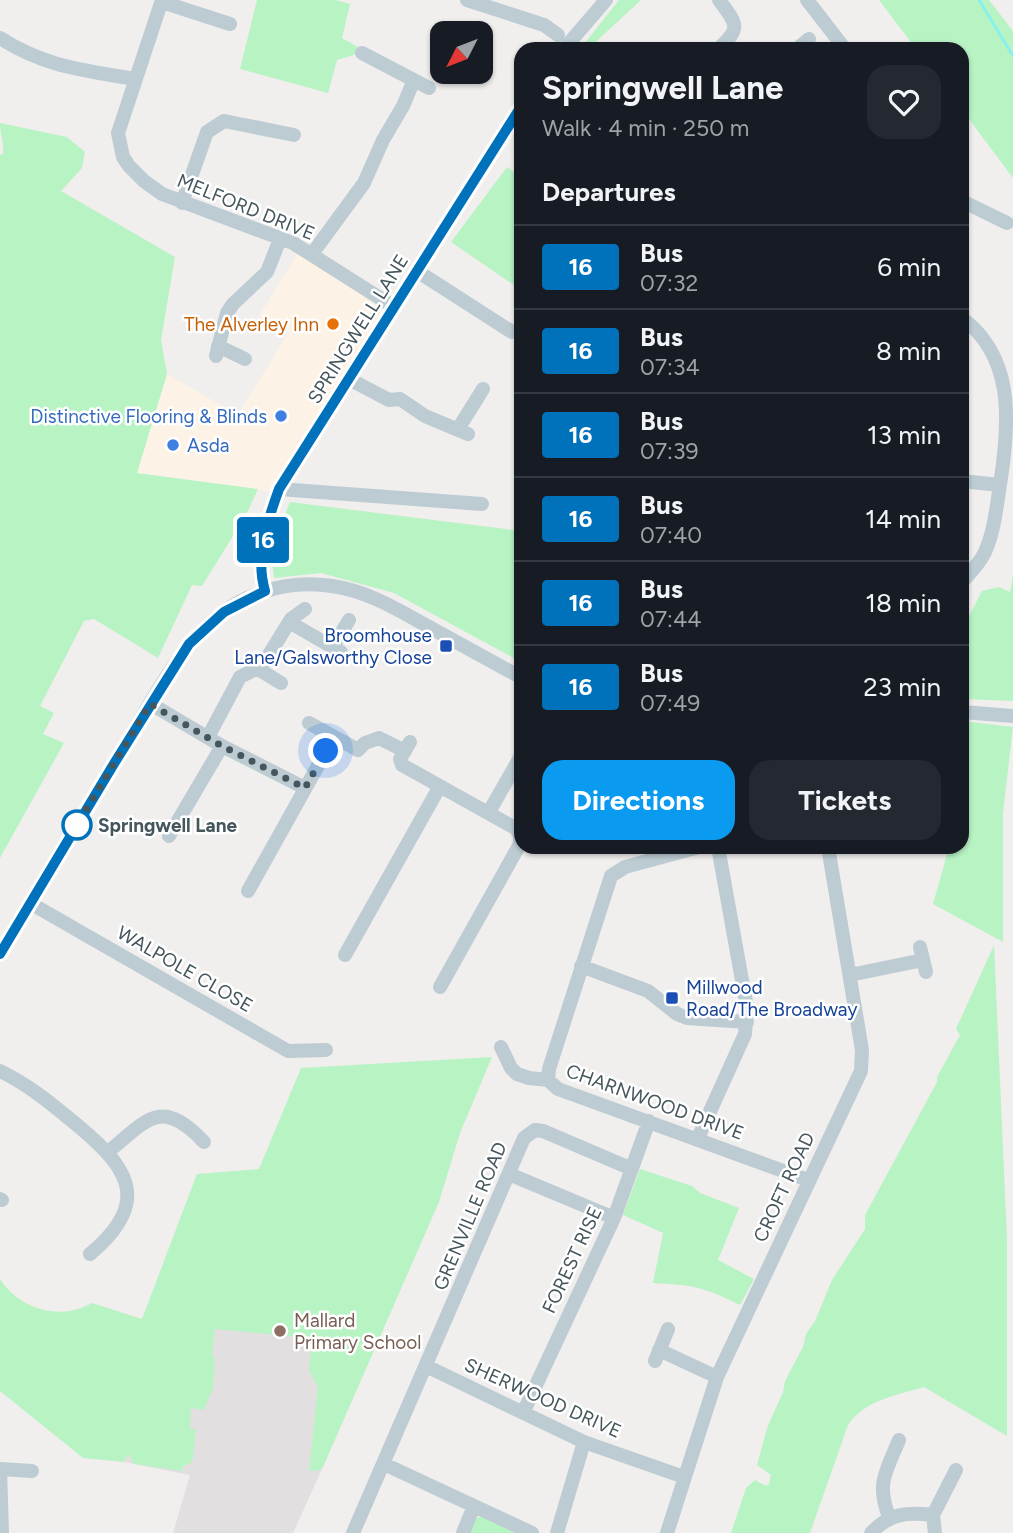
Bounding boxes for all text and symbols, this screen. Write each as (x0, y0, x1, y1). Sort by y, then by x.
north arrow (430, 21, 494, 84)
map controls (430, 21, 493, 84)
button: heart (867, 65, 941, 139)
text: Springwell Lane (542, 68, 783, 107)
text: Walk · 4 min · 250 m (542, 114, 749, 142)
street label: MELFORD DRIVE (174, 169, 318, 245)
text: Departures (542, 176, 676, 208)
text: Bus (640, 237, 683, 269)
street label: SPRINGWELL LANE (303, 250, 413, 408)
text: 6 min (877, 251, 941, 283)
text: 16 (568, 252, 593, 281)
text: 07:32 (640, 269, 698, 297)
place label: The Alverley Inn (184, 313, 319, 336)
marker: The Alverley Inn (325, 316, 341, 332)
text: Bus (640, 321, 683, 353)
text: 8 min (876, 335, 941, 367)
text: 16 (568, 336, 593, 365)
text: 07:34 (640, 353, 700, 381)
place label: Distinctive Flooring & Blinds (30, 405, 267, 428)
text: Bus (640, 405, 683, 437)
marker: Distinctive Flooring & Blinds (273, 408, 289, 424)
text: 13 min (867, 419, 941, 451)
text: 16 (568, 420, 593, 449)
place label: Asda (187, 434, 230, 457)
marker: Asda (165, 437, 181, 453)
text: 07:39 (640, 437, 698, 465)
text: Bus (640, 489, 683, 521)
text: 14 min (865, 503, 941, 535)
text: 16 (568, 504, 593, 533)
line badge: 16 (232, 517, 294, 563)
text: 07:40 (640, 521, 702, 549)
text: 16 (251, 525, 275, 554)
text: Bus (640, 573, 683, 605)
text: 18 min (865, 587, 941, 619)
text: 16 (568, 588, 593, 617)
text: 07:44 (640, 605, 701, 633)
place label: Broomhouse Lane/Galsworthy Close (234, 624, 432, 669)
marker: Broomhouse Lane/Galsworthy Close (438, 638, 454, 654)
text: Bus (640, 657, 683, 689)
text: 23 min (863, 671, 941, 703)
text: 16 (568, 672, 593, 701)
text: 07:49 (640, 689, 700, 717)
your location (308, 733, 343, 768)
button: Directions (542, 760, 735, 840)
button: Tickets (749, 760, 941, 840)
marker: Springwell Lane (62, 810, 92, 840)
place label: Springwell Lane (98, 814, 237, 837)
street label: WALPOLE CLOSE (113, 921, 257, 1017)
place label: Millwood Road/The Broadway (686, 976, 857, 1021)
marker: Millwood Road/The Broadway (664, 990, 680, 1006)
street label: CHARNWOOD DRIVE (563, 1059, 747, 1145)
street label: CROFT ROAD (749, 1128, 819, 1246)
street label: GRENVILLE ROAD (428, 1138, 512, 1294)
street label: FOREST RISE (537, 1203, 607, 1317)
place label: Mallard Primary School (294, 1309, 422, 1354)
marker: Mallard Primary School (272, 1323, 288, 1339)
street label: SHERWOOD DRIVE (461, 1353, 625, 1443)

